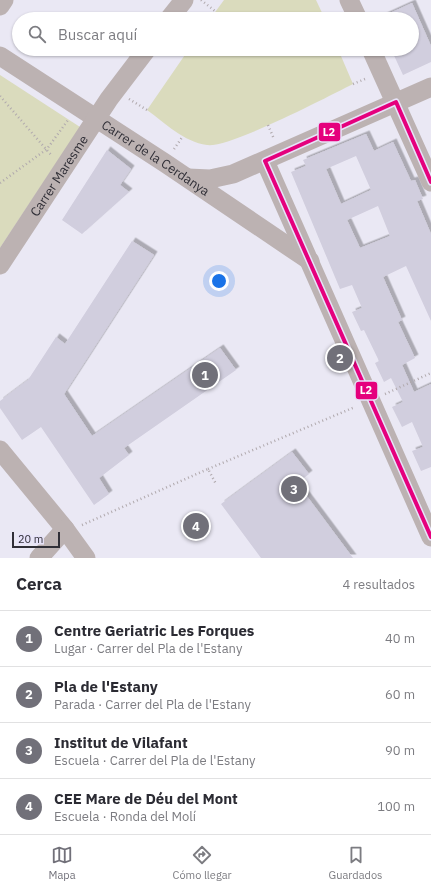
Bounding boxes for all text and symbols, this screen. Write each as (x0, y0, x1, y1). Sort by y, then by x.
search box (12, 12, 419, 56)
icon: search (26, 23, 48, 45)
text: Buscar aquí (58, 25, 137, 44)
street label: Carrer de la Cerdanya (98, 116, 213, 200)
line badge: L2 (318, 122, 341, 142)
text: L2 (323, 125, 336, 139)
street label: Carrer Maresme (26, 132, 92, 220)
your location (209, 271, 229, 291)
pin: 2 (327, 343, 353, 373)
pin: 1 (192, 360, 218, 390)
line badge: L2 (355, 381, 378, 400)
text: L2 (360, 383, 373, 397)
pin: 3 (281, 474, 307, 504)
pin: 4 (183, 511, 209, 541)
scale bar (12, 530, 60, 549)
text: 20 m (18, 532, 43, 546)
text: Cerca (16, 573, 62, 595)
text: 4 resultados (342, 576, 415, 593)
text: Centre Geriatric Les Forques (54, 621, 254, 640)
text: 1 (25, 630, 33, 647)
text: 40 m (385, 630, 415, 647)
text: Lugar · Carrer del Pla de l'Estany (54, 640, 242, 657)
text: Pla de l'Estany (54, 677, 158, 696)
text: 2 (25, 686, 33, 703)
text: 60 m (385, 686, 415, 703)
text: Parada · Carrer del Pla de l'Estany (54, 696, 251, 713)
text: Institut de Vilafant (54, 733, 188, 752)
text: 3 (25, 742, 33, 759)
text: 90 m (385, 742, 415, 759)
text: Escuela · Carrer del Pla de l'Estany (54, 752, 256, 769)
text: CEE Mare de Déu del Mont (54, 789, 238, 808)
text: 4 (25, 798, 33, 815)
text: 100 m (377, 798, 415, 815)
text: Escuela · Ronda del Molí (54, 808, 196, 825)
tab: Mapa (49, 844, 76, 882)
tab: Cómo llegar (173, 844, 232, 882)
tab: Guardados (329, 844, 382, 882)

